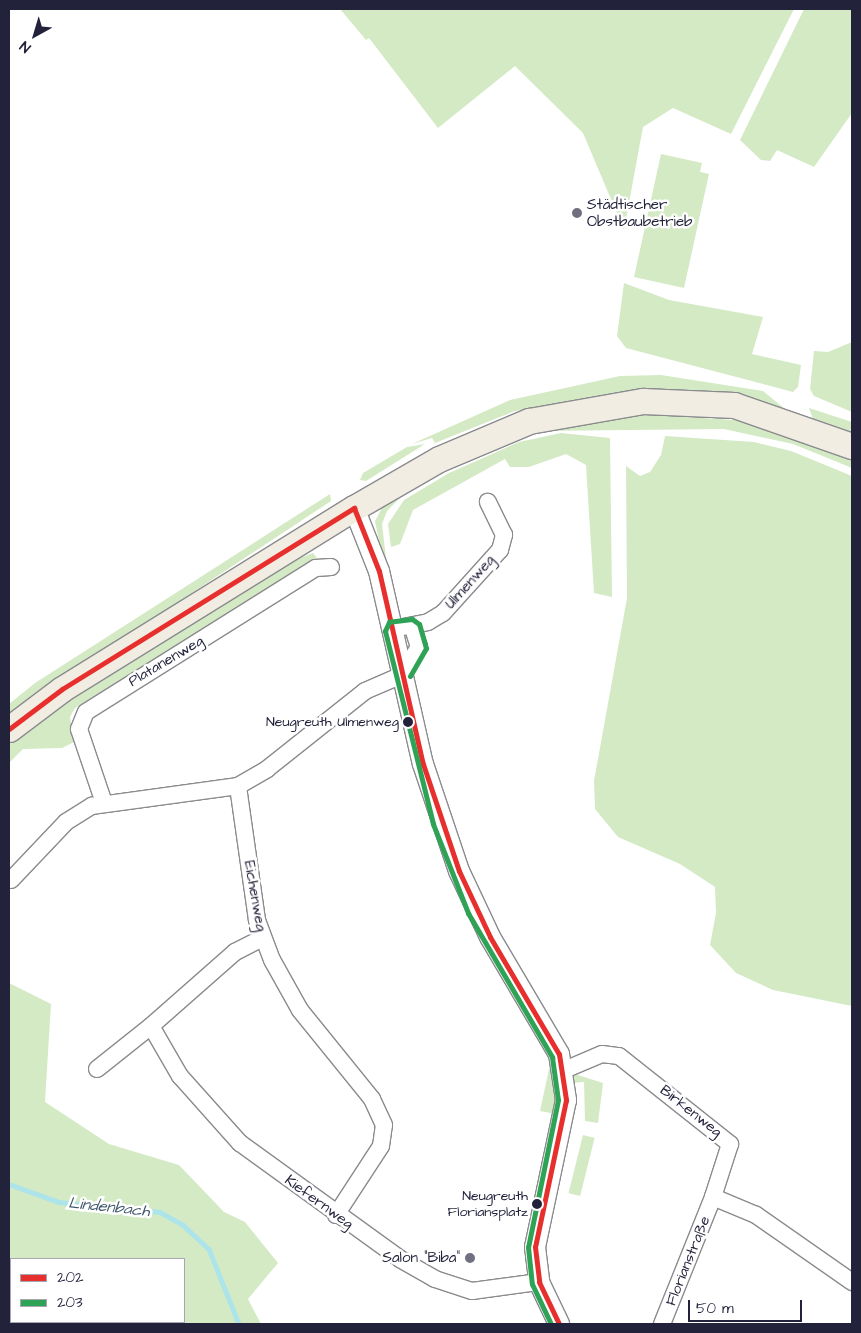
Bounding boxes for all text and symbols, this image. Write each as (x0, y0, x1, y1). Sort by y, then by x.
north arrow (10, 10, 60, 60)
text: N (16, 36, 35, 57)
place label: Städtischer Obstbaubetrieb (587, 195, 692, 230)
marker: Städtischer Obstbaubetrieb (571, 207, 583, 219)
street label: Ulmenweg (441, 551, 499, 613)
street label: Platanenweg (125, 632, 207, 690)
place label: Neugreuth Ulmenweg (266, 714, 399, 730)
marker: Neugreuth Ulmenweg (403, 717, 413, 727)
street label: Eichenweg (240, 859, 270, 933)
street label: Birkenweg (656, 1081, 726, 1141)
street label: Kiefernweg (281, 1171, 357, 1233)
place label: Neugreuth Floriansplatz (448, 1188, 528, 1220)
water label: Lindenbach (67, 1193, 151, 1221)
marker: Neugreuth Floriansplatz (532, 1199, 542, 1209)
street label: Florianstraße (662, 1214, 714, 1308)
place label: Salon "Biba" (382, 1249, 460, 1267)
marker: Salon "Biba" (464, 1252, 476, 1264)
legend (10, 1258, 185, 1323)
text: 202 (57, 1267, 84, 1288)
scale bar (691, 1290, 805, 1322)
text: 203 (57, 1292, 83, 1313)
text: 50 m (696, 1298, 734, 1319)

